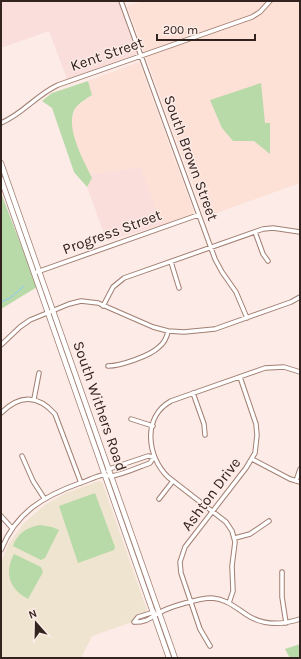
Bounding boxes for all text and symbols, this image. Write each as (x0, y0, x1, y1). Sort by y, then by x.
scale bar (157, 16, 255, 42)
text: 200 m (163, 23, 198, 37)
street label: Kent Street (68, 33, 146, 75)
street label: South Brown Street (160, 93, 222, 224)
street label: Progress Street (60, 206, 164, 258)
street label: South Withers Road (69, 339, 131, 473)
street label: Ashton Drive (178, 454, 244, 534)
north arrow (16, 603, 56, 643)
text: N (27, 607, 39, 622)

